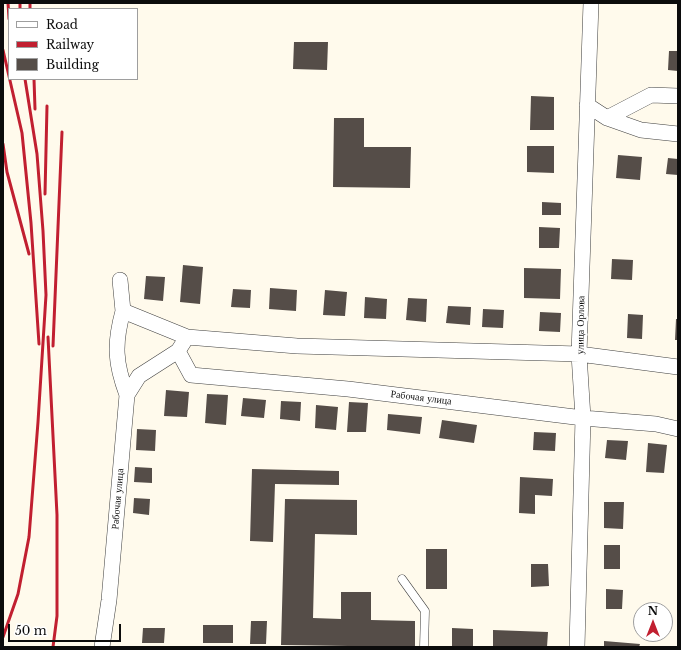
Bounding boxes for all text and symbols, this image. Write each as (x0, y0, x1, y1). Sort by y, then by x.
legend (8, 8, 138, 80)
text: Road (46, 17, 78, 32)
text: Railway (46, 37, 94, 52)
text: Building (46, 57, 99, 72)
street label: улица Орлова (574, 296, 588, 354)
street label: Рабочая улица (390, 388, 452, 408)
street label: Рабочая улица (109, 468, 127, 530)
north arrow (633, 602, 673, 642)
text: N (648, 604, 658, 618)
scale bar (10, 616, 123, 642)
text: 50 m (15, 623, 47, 638)

